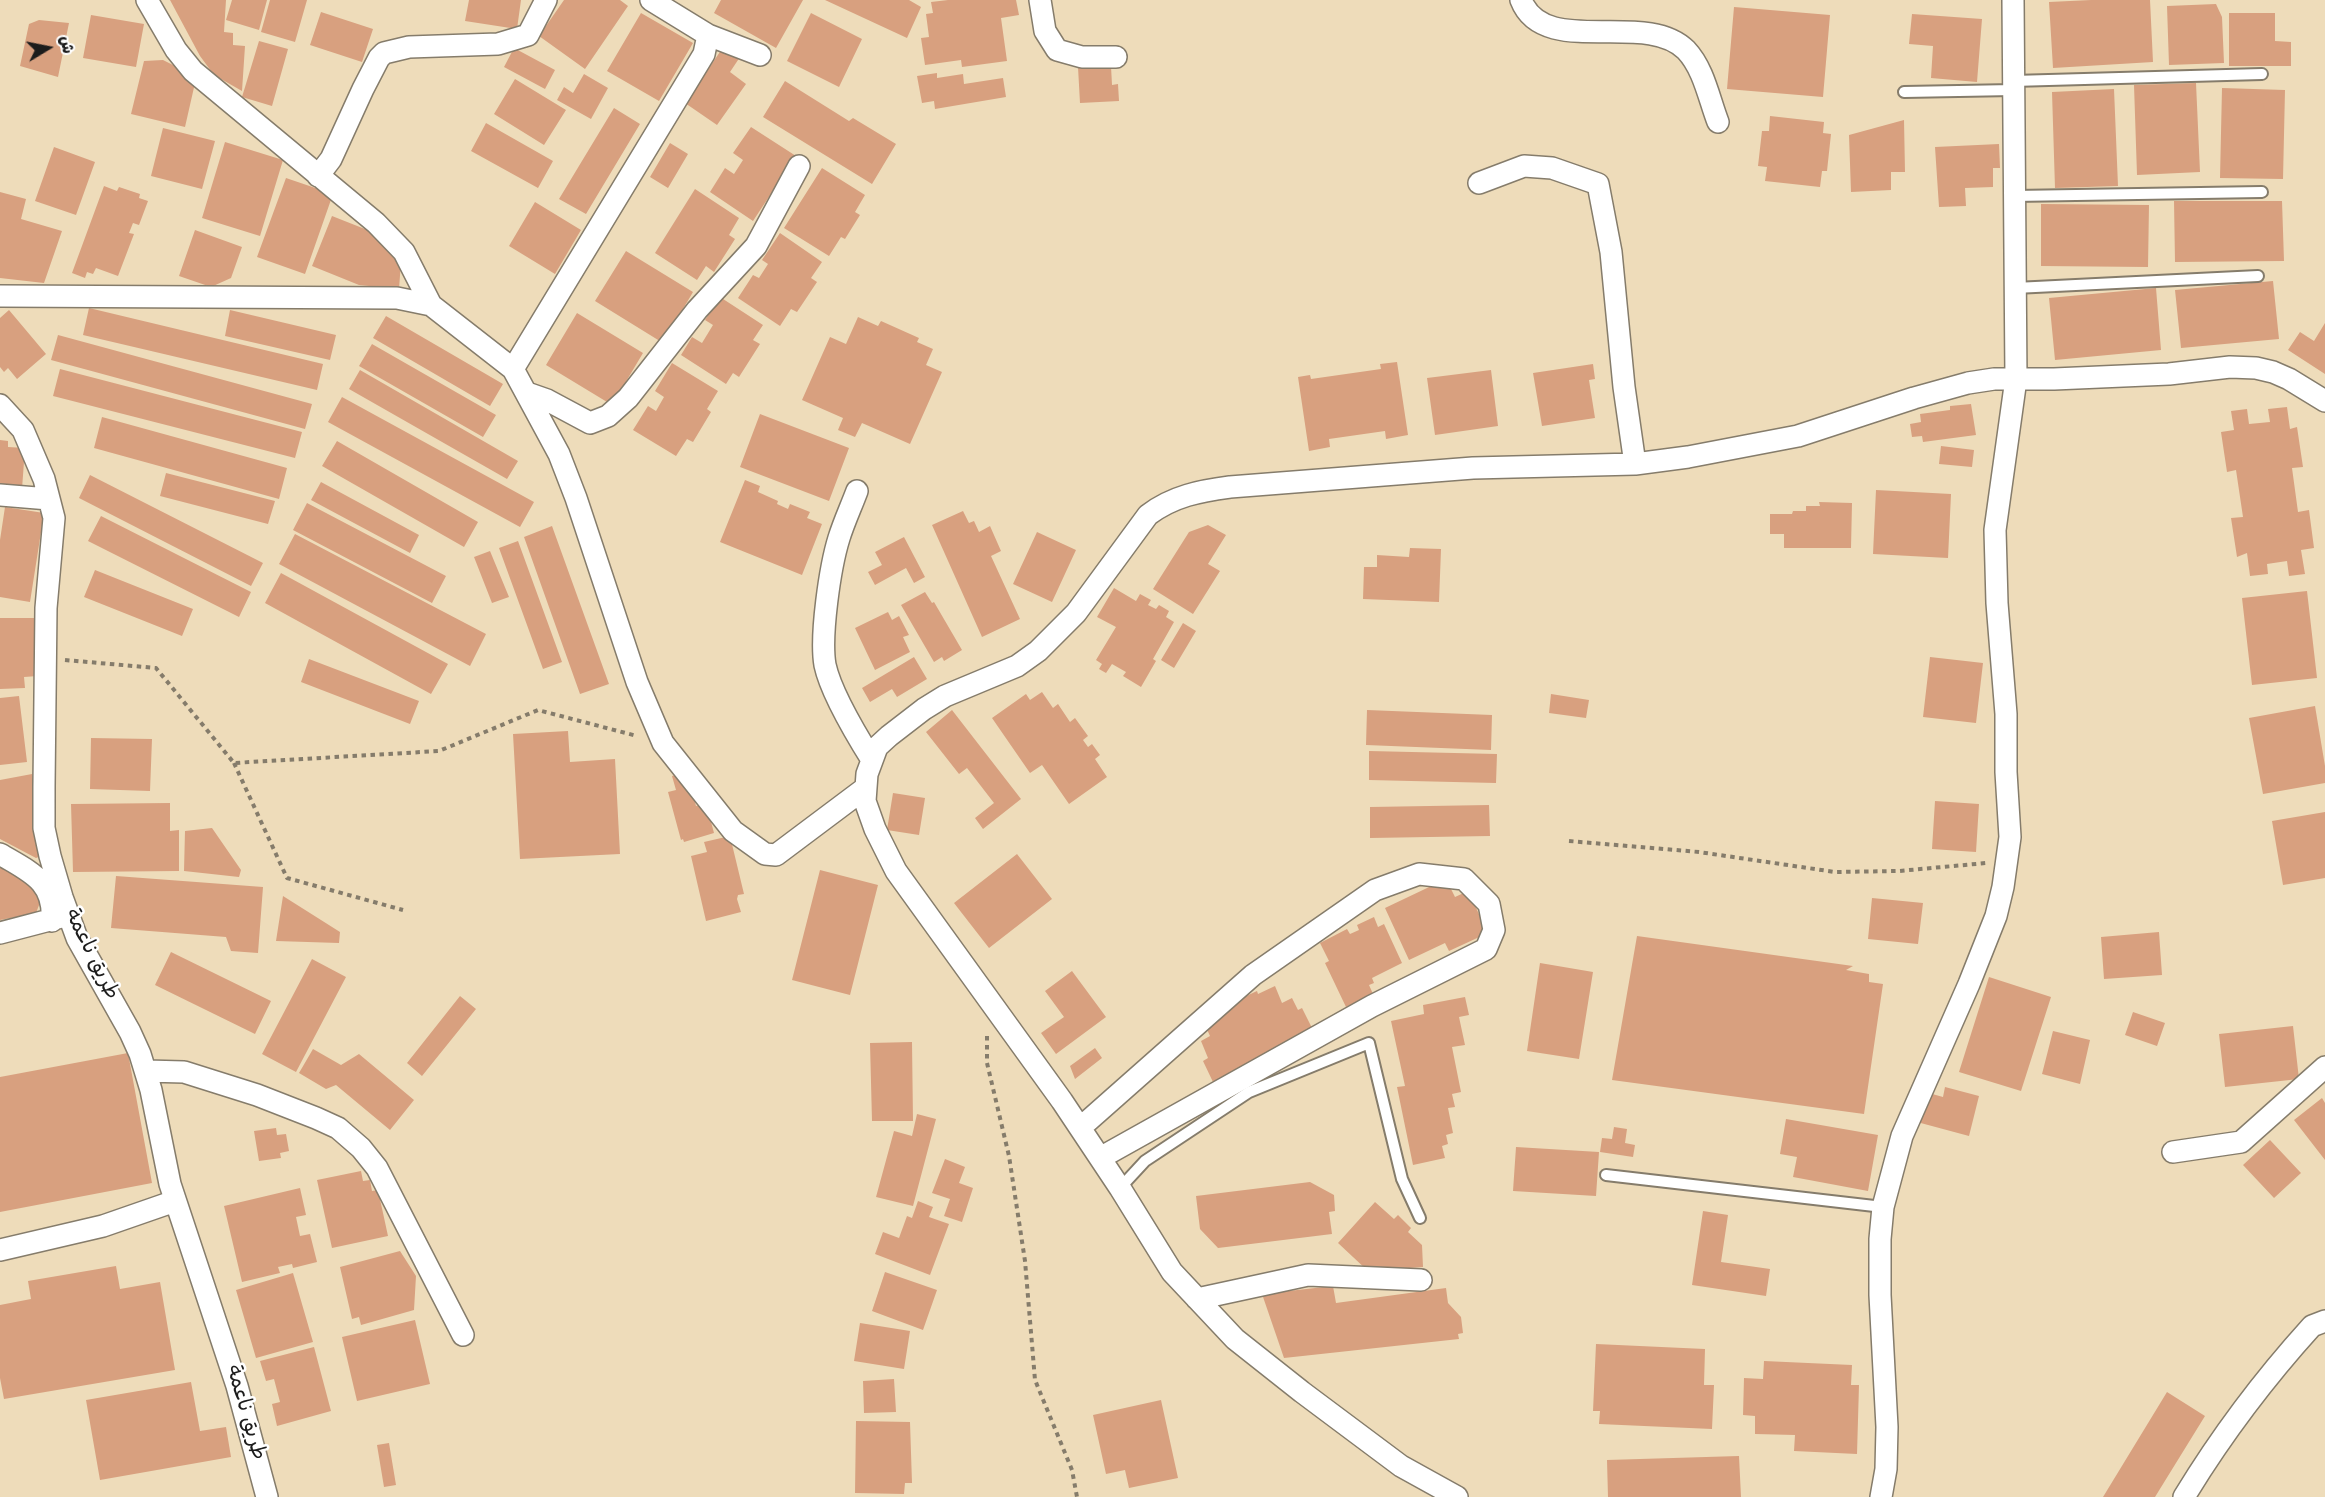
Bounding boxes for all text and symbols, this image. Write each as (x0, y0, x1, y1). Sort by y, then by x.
north arrow (18, 18, 78, 78)
text: ش (52, 34, 79, 56)
street label: طريق ناعمة (57, 906, 123, 1004)
street label: طريق ناعمة (218, 1363, 270, 1463)

